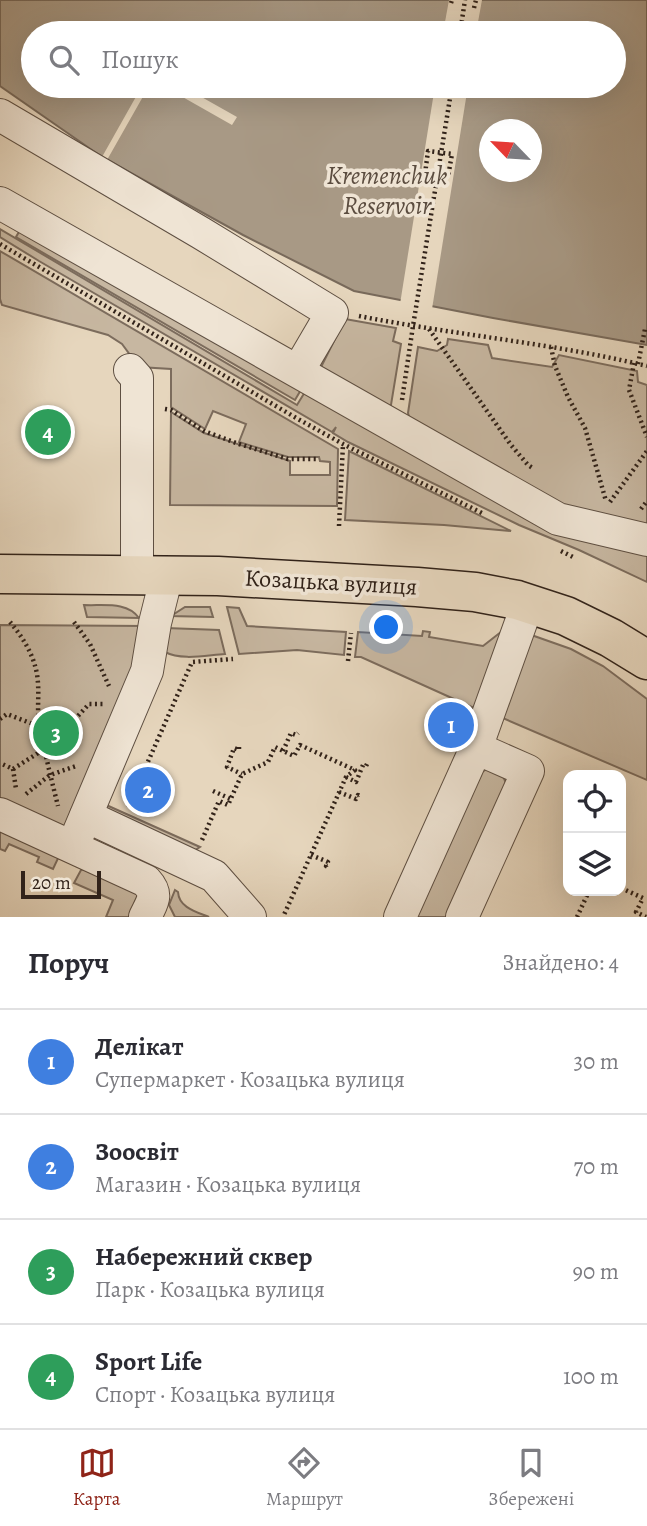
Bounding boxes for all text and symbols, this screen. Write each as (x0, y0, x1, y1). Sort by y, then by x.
search box (21, 21, 626, 98)
icon: search (45, 41, 83, 79)
text: Пошук (101, 42, 179, 77)
north arrow (479, 119, 542, 182)
water label: Kremenchuk Reservoir (326, 158, 448, 223)
pin: 4 (25, 406, 71, 458)
street label: Козацька вулиця (244, 561, 418, 603)
your location (369, 610, 403, 644)
pin: 1 (428, 699, 474, 751)
pin: 3 (33, 707, 79, 759)
pin: 2 (125, 764, 171, 816)
map controls (563, 770, 626, 896)
button: locate (563, 770, 626, 833)
button: layers (563, 833, 626, 896)
scale bar (21, 868, 102, 900)
text: 20 m (32, 870, 71, 896)
text: Поруч (28, 943, 109, 983)
text: Знайдено: 4 (502, 947, 619, 978)
text: Делікат (95, 1029, 184, 1064)
text: 1 (47, 1046, 55, 1077)
text: 30 m (573, 1046, 619, 1077)
text: Супермаркет · Козацька вулиця (95, 1064, 405, 1095)
text: Зоосвіт (95, 1134, 179, 1169)
text: 2 (45, 1151, 57, 1182)
text: 70 m (573, 1151, 619, 1182)
text: Магазин · Козацька вулиця (95, 1169, 361, 1200)
text: Набережний сквер (95, 1239, 312, 1274)
text: 3 (46, 1256, 56, 1287)
text: 90 m (573, 1256, 619, 1287)
text: Парк · Козацька вулиця (95, 1274, 325, 1305)
text: Sport Life (95, 1344, 202, 1379)
text: 4 (46, 1361, 56, 1392)
text: 100 m (563, 1361, 619, 1392)
text: Спорт · Козацька вулиця (95, 1379, 335, 1410)
tab: Карта (73, 1444, 121, 1512)
tab: Маршрут (266, 1444, 343, 1512)
tab: Збережені (488, 1444, 574, 1512)

